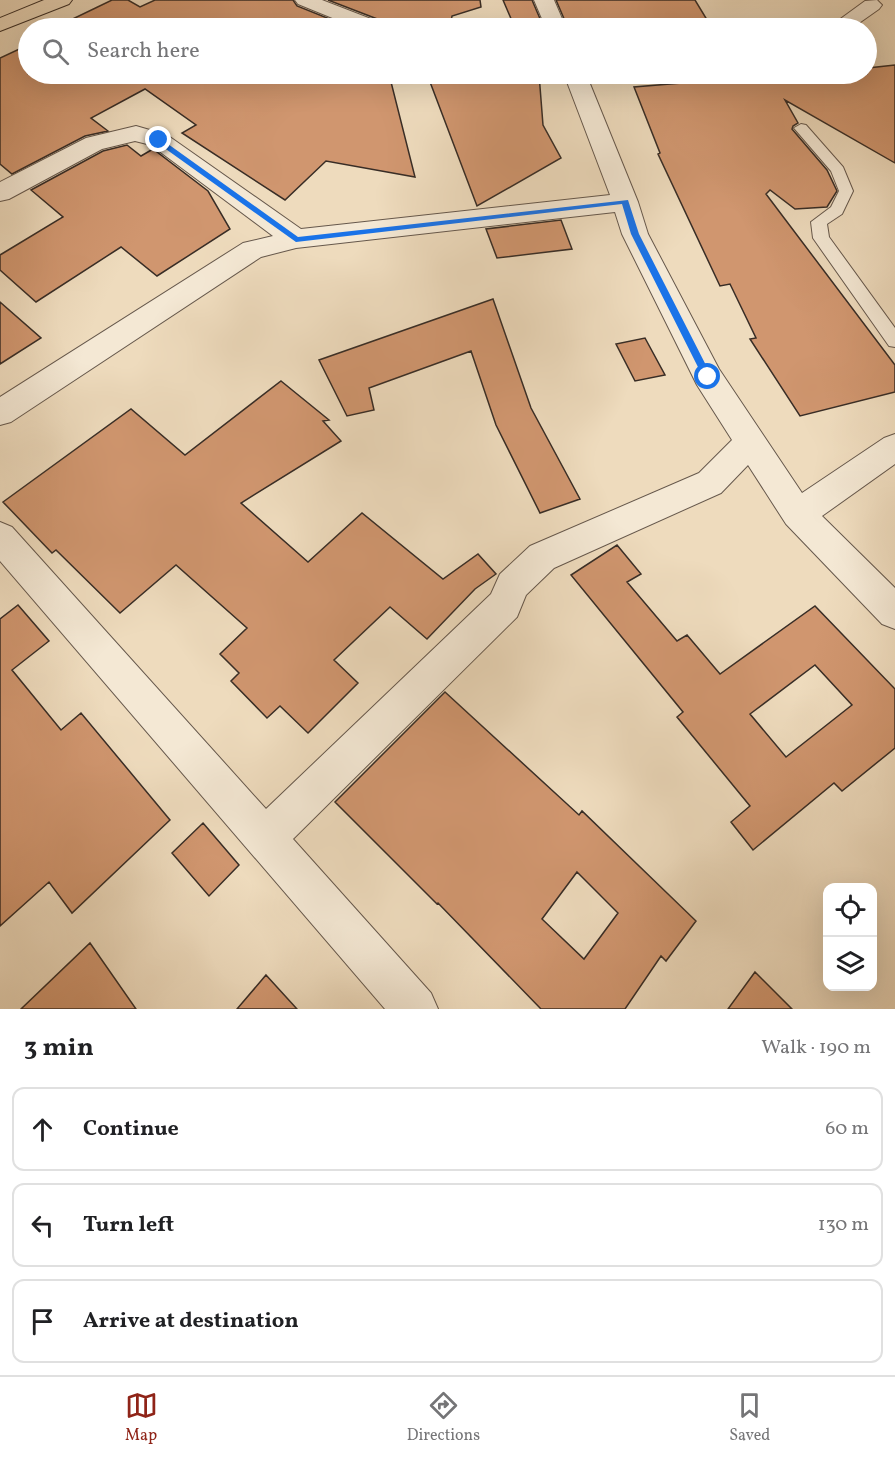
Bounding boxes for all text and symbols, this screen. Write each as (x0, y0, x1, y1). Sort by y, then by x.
search box (18, 18, 877, 84)
icon: search (39, 35, 72, 68)
text: Search here (87, 36, 200, 67)
route end (145, 126, 171, 152)
route start (694, 363, 720, 389)
map controls (823, 883, 877, 991)
button: locate (823, 883, 877, 937)
button: layers (823, 937, 877, 991)
text: 3 min (24, 1030, 94, 1066)
text: Walk · 190 m (761, 1034, 871, 1062)
icon: ahead (26, 1113, 59, 1146)
text: Continue (83, 1114, 179, 1145)
text: 60 m (825, 1115, 869, 1143)
icon: left (26, 1209, 59, 1242)
text: Turn left (83, 1210, 174, 1241)
text: 130 m (818, 1211, 869, 1239)
icon: arrive (26, 1305, 59, 1338)
text: Arrive at destination (83, 1306, 299, 1337)
tab: Map (125, 1389, 158, 1447)
tab: Directions (407, 1389, 480, 1447)
tab: Saved (729, 1389, 770, 1447)

